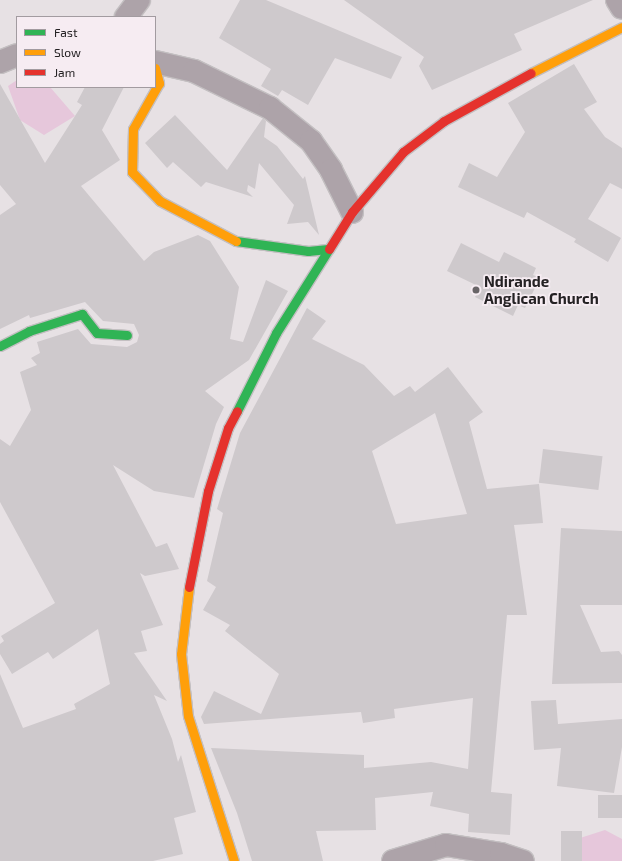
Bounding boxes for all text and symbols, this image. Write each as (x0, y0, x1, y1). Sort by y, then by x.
legend (16, 16, 156, 88)
text: Fast (54, 25, 77, 39)
text: Slow (54, 45, 81, 59)
text: Jam (54, 65, 75, 79)
place label: Ndirande Anglican Church (484, 272, 599, 307)
marker: Ndirande Anglican Church (471, 285, 481, 295)

